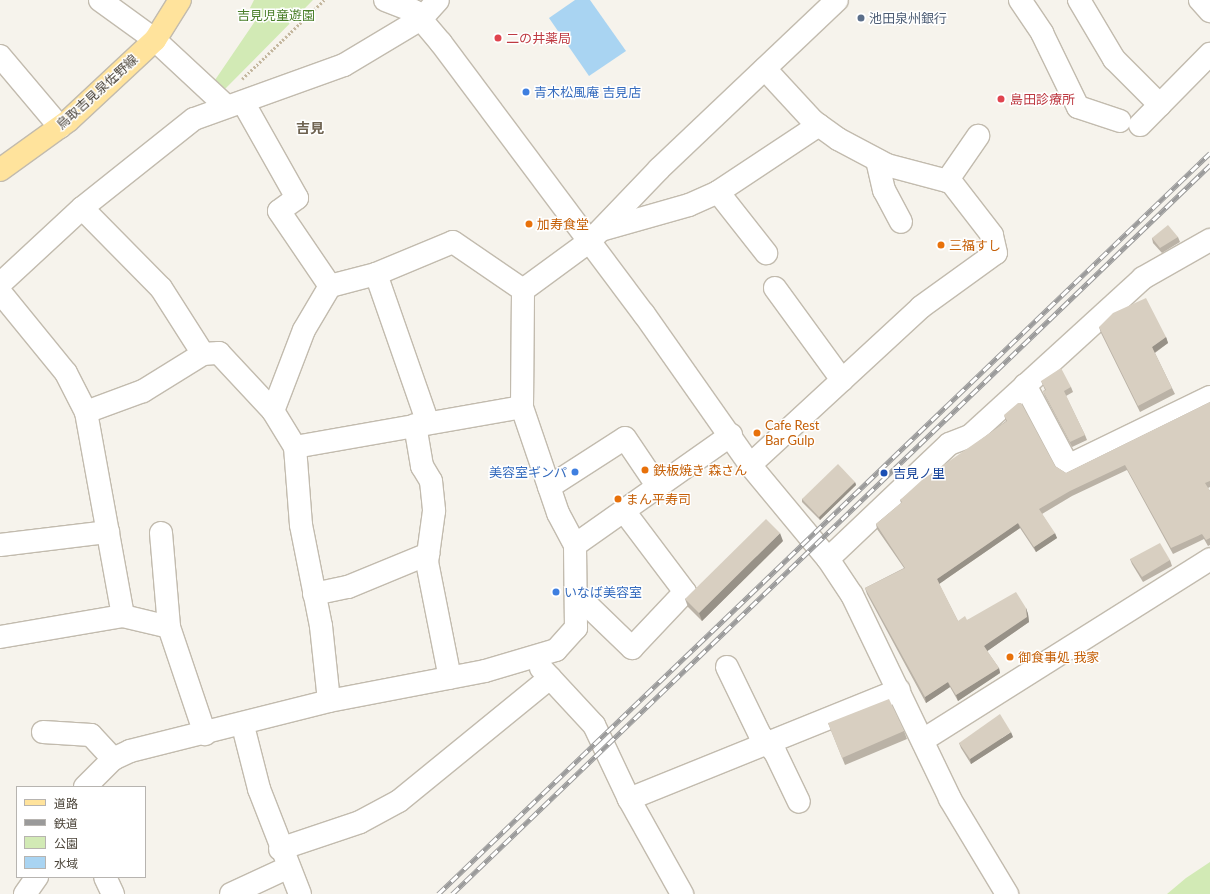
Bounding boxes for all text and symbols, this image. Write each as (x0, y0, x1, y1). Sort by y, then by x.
park label: 吉見児童遊園 (237, 7, 315, 23)
place label: 池田泉州銀行 (869, 10, 947, 26)
marker: 池田泉州銀行 (856, 13, 866, 23)
place label: 二の井薬局 (506, 30, 571, 46)
marker: 二の井薬局 (493, 33, 503, 43)
street label: 鳥取吉見泉佐野線 (53, 51, 141, 133)
place label: 青木松風庵 吉見店 (534, 84, 641, 100)
marker: 青木松風庵 吉見店 (521, 87, 531, 97)
place label: 島田診療所 (1010, 91, 1075, 107)
marker: 島田診療所 (995, 93, 1007, 105)
district label: 吉見 (296, 120, 324, 136)
place label: 加寿食堂 (537, 216, 589, 232)
marker: 加寿食堂 (524, 219, 534, 229)
place label: 三福すし (949, 237, 1001, 253)
marker: 三福すし (936, 240, 946, 250)
place label: Cafe Rest Bar Gulp (765, 418, 819, 449)
marker: Cafe Rest Bar Gulp (752, 428, 762, 438)
place label: 鉄板焼き 森さん (653, 462, 747, 478)
place label: 美容室ギンパ (489, 464, 567, 480)
marker: 鉄板焼き 森さん (640, 465, 650, 475)
place label: 吉見ノ里 (893, 465, 945, 481)
marker: 美容室ギンパ (570, 467, 580, 477)
marker: 吉見ノ里 (878, 467, 890, 479)
place label: まん平寿司 (626, 491, 691, 507)
marker: まん平寿司 (613, 494, 623, 504)
place label: いなば美容室 (564, 584, 642, 600)
marker: いなば美容室 (551, 587, 561, 597)
place label: 御食事処 我家 (1018, 649, 1099, 665)
marker: 御食事処 我家 (1005, 652, 1015, 662)
legend (16, 786, 146, 878)
text: 道路 (54, 796, 78, 811)
text: 鉄道 (54, 816, 78, 831)
text: 公園 (54, 836, 78, 851)
text: 水域 (54, 856, 78, 871)

